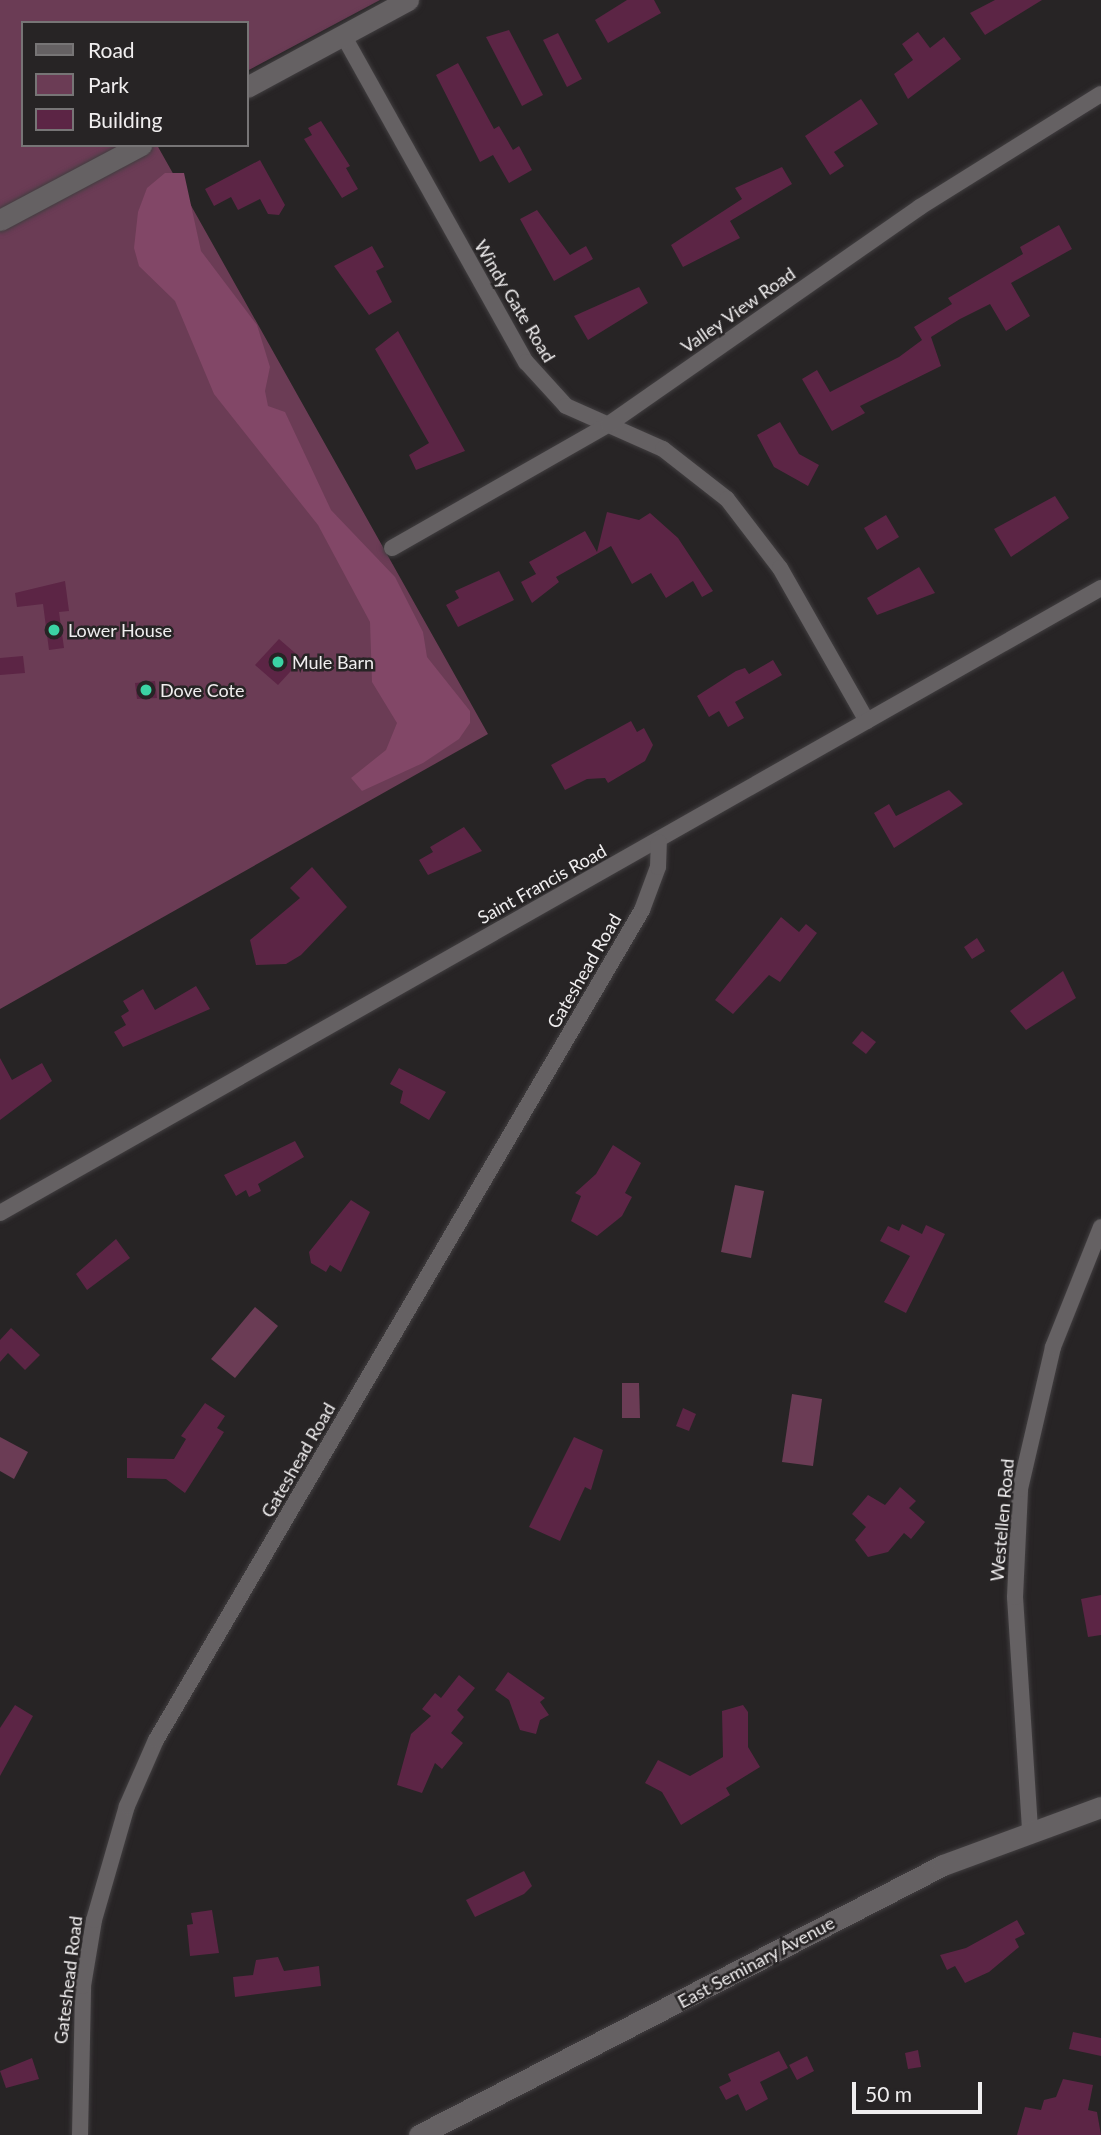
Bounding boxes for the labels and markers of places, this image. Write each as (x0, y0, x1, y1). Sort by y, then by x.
place label: Lower House (68, 619, 172, 641)
marker: Lower House (46, 622, 62, 638)
place label: Mule Barn (292, 651, 374, 673)
marker: Mule Barn (270, 654, 286, 670)
place label: Dove Cote (160, 679, 244, 701)
marker: Dove Cote (138, 682, 154, 698)

